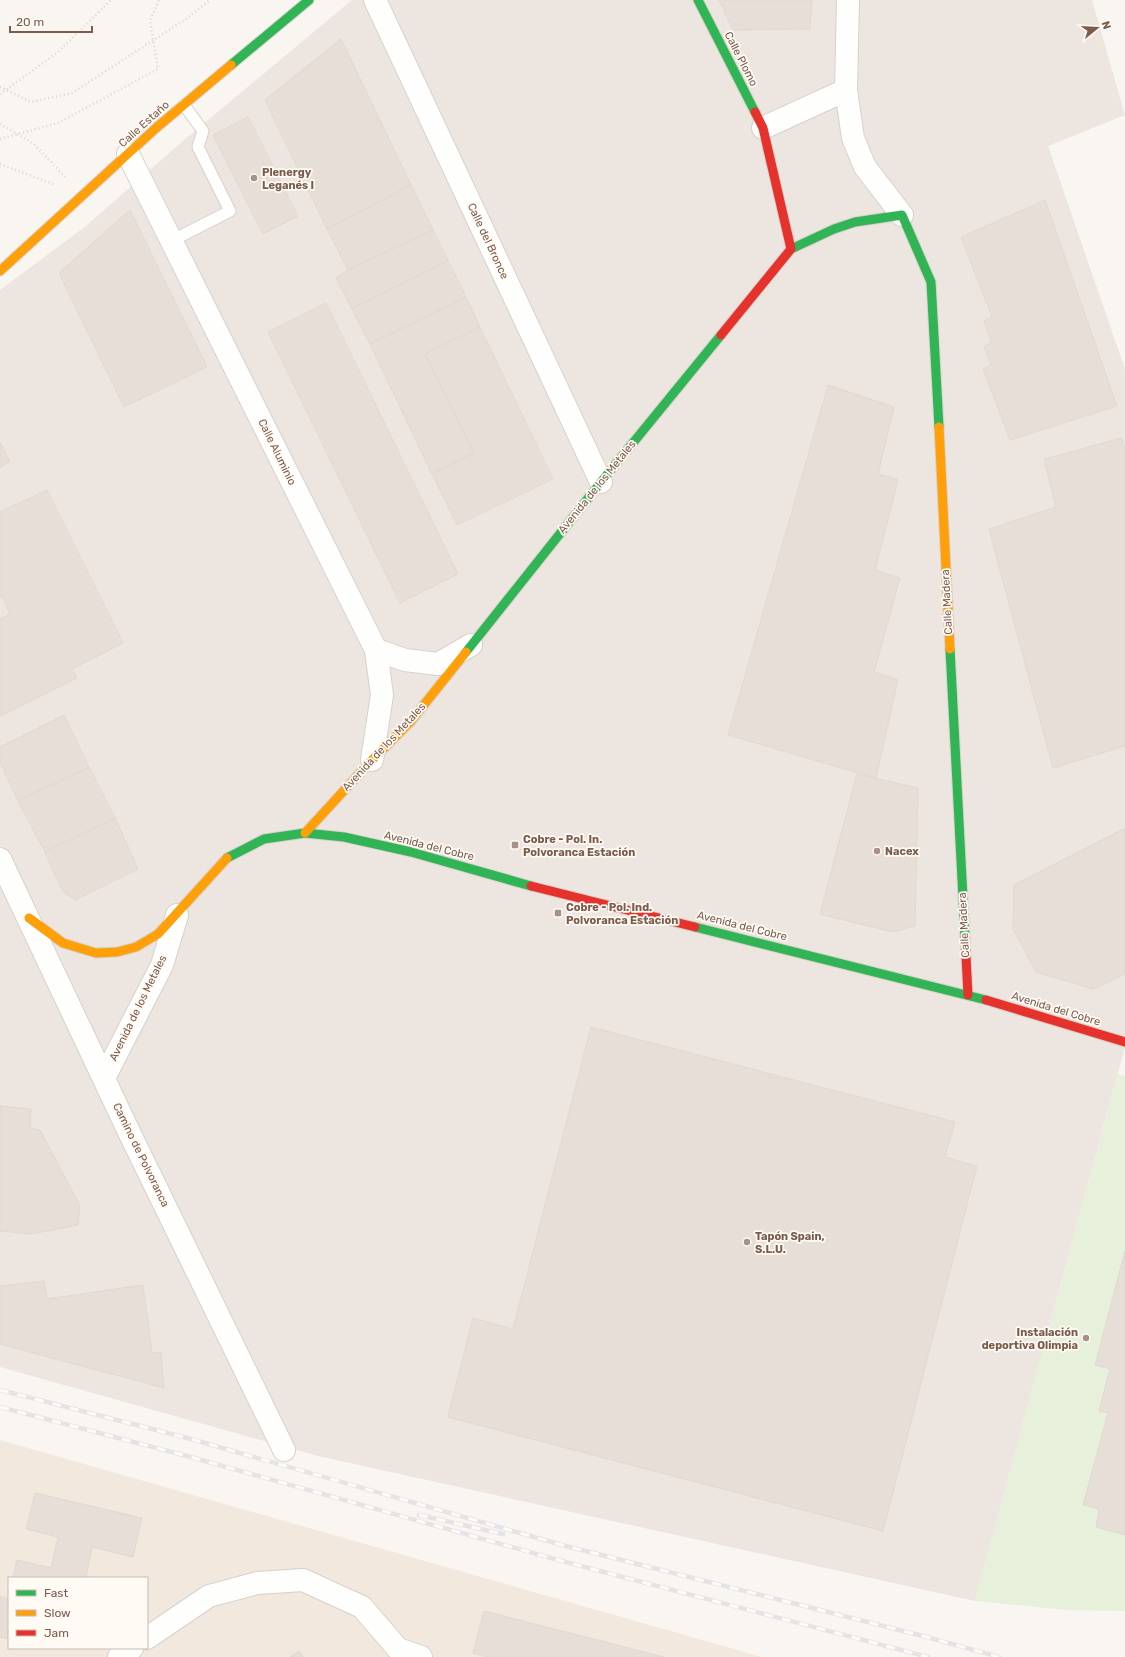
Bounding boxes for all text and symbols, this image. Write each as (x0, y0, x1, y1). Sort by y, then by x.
scale bar (10, 8, 92, 34)
north arrow (1077, 8, 1117, 48)
text: 20 m (16, 15, 44, 29)
text: N (1099, 19, 1113, 31)
street label: Calle Plomo (722, 29, 760, 89)
street label: Calle Estaño (116, 98, 172, 150)
place label: Plenergy Leganés I (262, 166, 314, 192)
marker: Plenergy Leganés I (249, 173, 259, 183)
street label: Calle del Bronce (465, 201, 511, 281)
street label: Calle Aluminio (255, 417, 299, 487)
street label: Avenida de los Metales (555, 438, 639, 536)
street label: Calle Madera (939, 569, 955, 635)
street label: Avenida de los Metales (340, 700, 429, 794)
street label: Avenida del Cobre (383, 829, 475, 863)
place label: Cobre - Pol. In. Polvoranca Estación (523, 833, 635, 859)
marker: Cobre - Pol. In. Polvoranca Estación (510, 840, 520, 850)
place label: Nacex (885, 845, 919, 858)
marker: Nacex (872, 846, 882, 856)
street label: Calle Madera (956, 892, 972, 958)
place label: Cobre - Pol. Ind. Polvoranca Estación (566, 901, 678, 927)
marker: Cobre - Pol. Ind. Polvoranca Estación (553, 908, 563, 918)
street label: Avenida del Cobre (696, 909, 788, 943)
street label: Avenida de los Metales (107, 953, 169, 1063)
street label: Avenida del Cobre (1010, 989, 1102, 1029)
street label: Camino de Polvoranca (110, 1101, 172, 1209)
place label: Tapón Spain, S.L.U. (755, 1230, 825, 1256)
marker: Tapón Spain, S.L.U. (742, 1237, 752, 1247)
place label: Instalación deportiva Olimpia (982, 1326, 1078, 1352)
marker: Instalación deportiva Olimpia (1081, 1333, 1091, 1343)
legend (8, 1577, 148, 1649)
text: Fast (44, 1586, 68, 1600)
text: Slow (44, 1606, 71, 1620)
text: Jam (44, 1626, 69, 1640)

